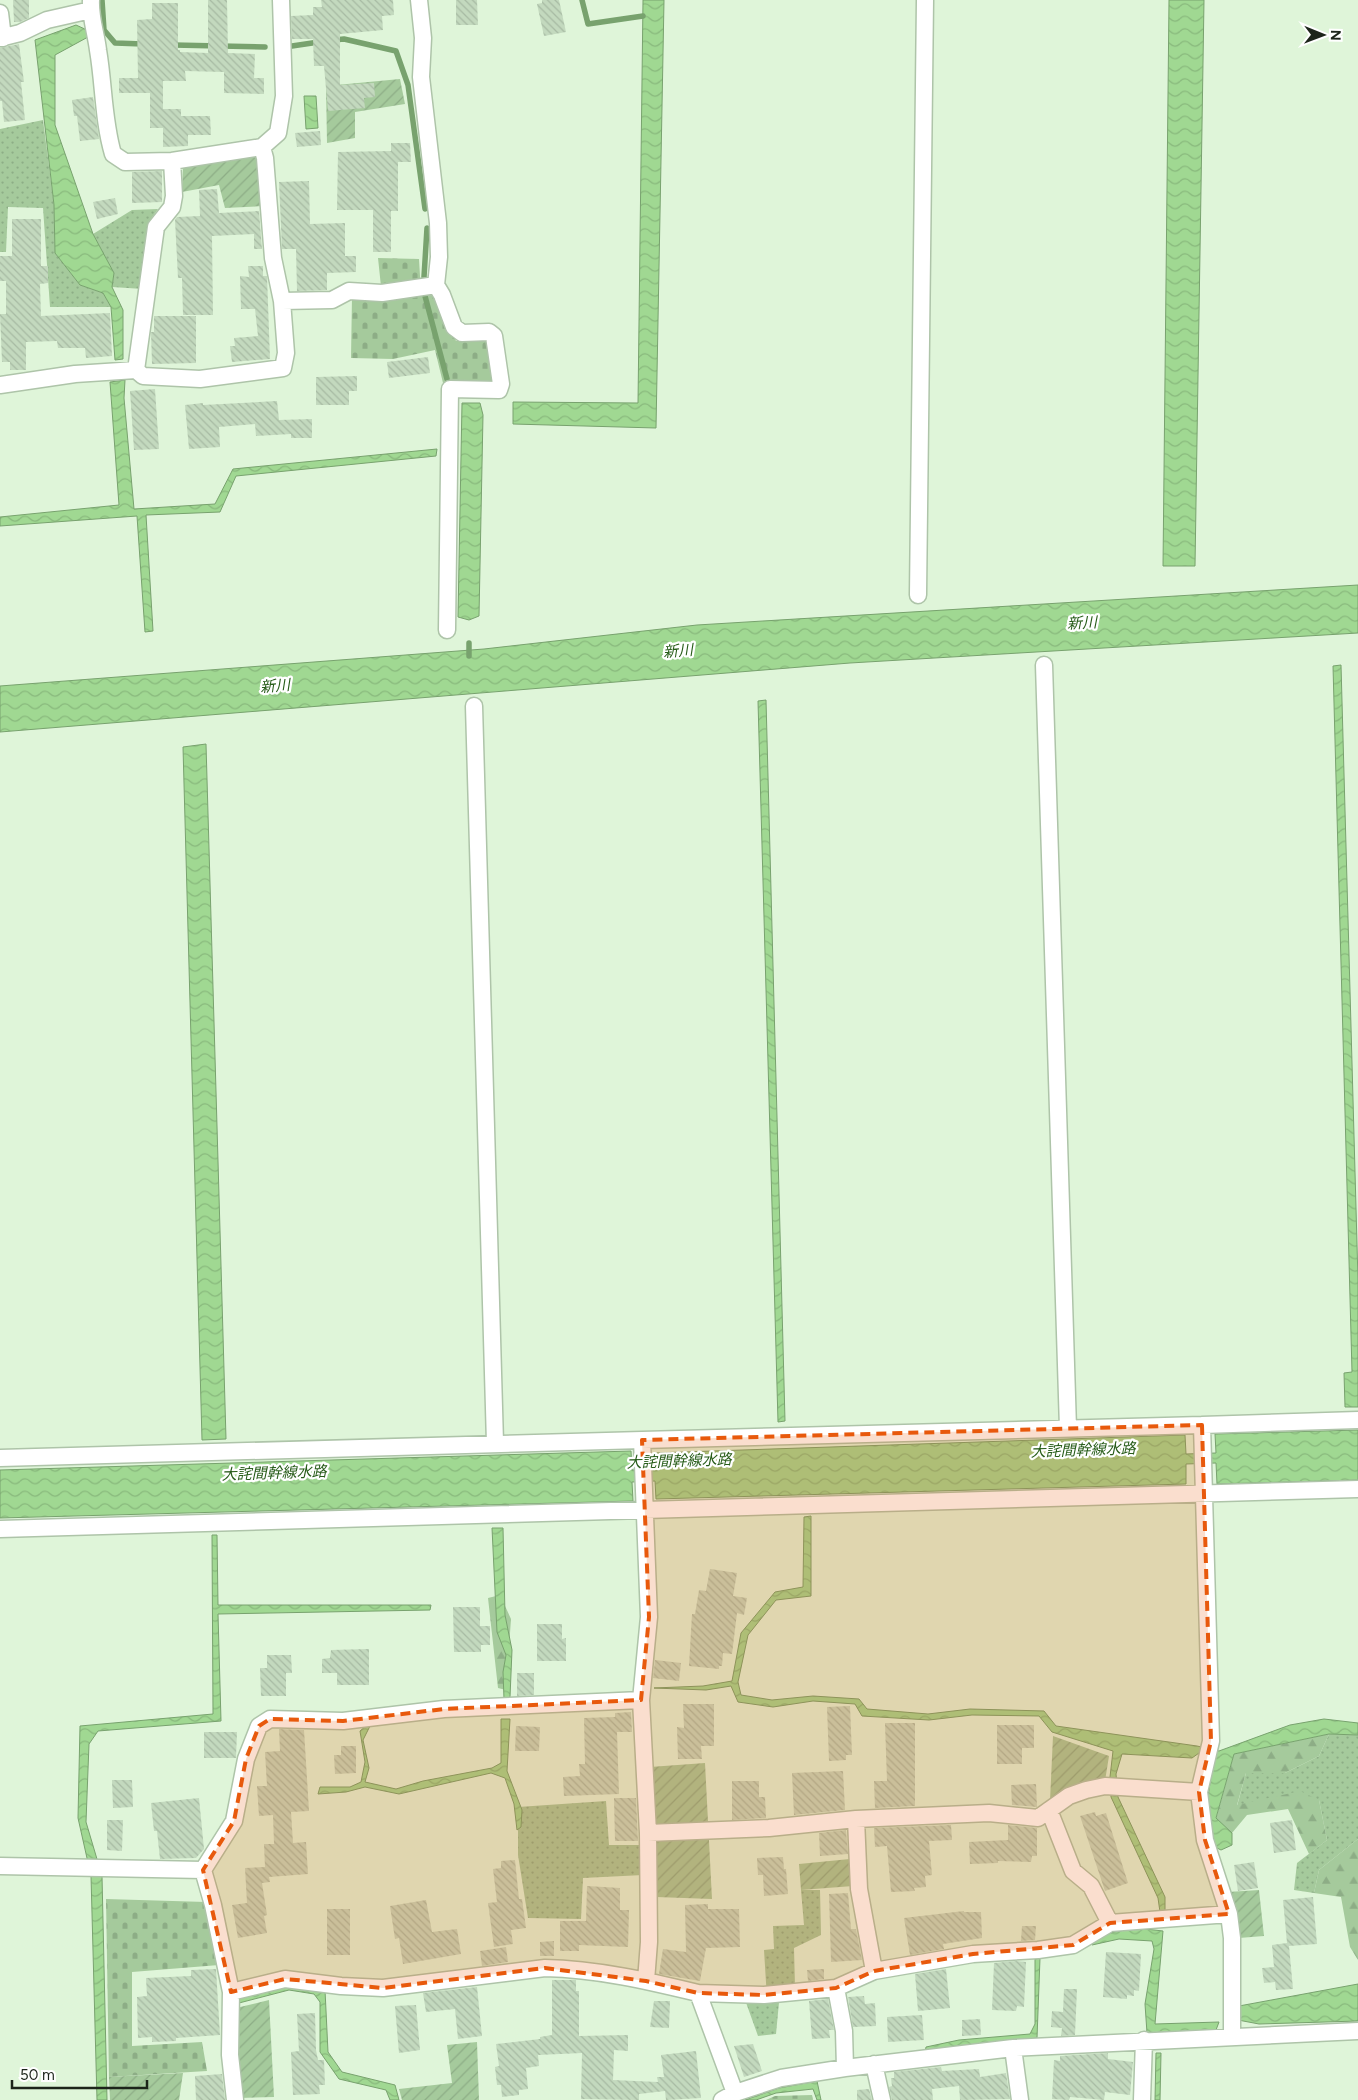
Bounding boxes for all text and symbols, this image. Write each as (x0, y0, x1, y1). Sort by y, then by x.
north arrow (1298, 10, 1348, 60)
text: N (1327, 30, 1344, 41)
water label: 新川 (1067, 613, 1099, 633)
water label: 新川 (662, 641, 696, 661)
water label: 新川 (259, 676, 293, 696)
water label: 大詫間幹線水路 (1030, 1439, 1138, 1461)
water label: 大詫間幹線水路 (626, 1450, 734, 1472)
water label: 大詫間幹線水路 (221, 1462, 329, 1484)
scale bar (12, 2058, 148, 2090)
text: 50 m (20, 2066, 55, 2084)

